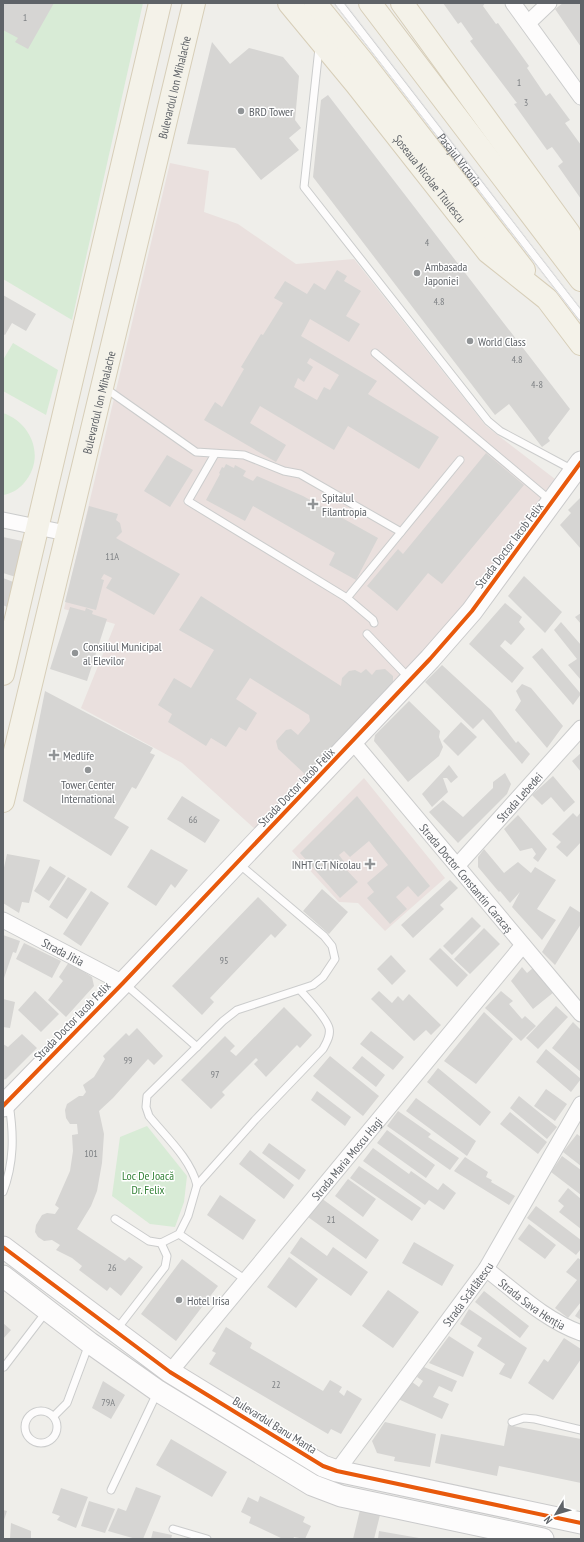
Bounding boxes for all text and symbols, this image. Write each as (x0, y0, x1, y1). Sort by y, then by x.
house number: 1 (23, 11, 27, 24)
street label: Bulevardul Ion Mihalache (154, 34, 193, 140)
house number: 1 (517, 76, 521, 89)
house number: 3 (524, 96, 528, 109)
place label: BRD Tower (249, 104, 294, 119)
marker: BRD Tower (236, 106, 246, 116)
street label: Pasajul Victoria (435, 130, 485, 189)
street label: Șoseaua Nicolae Titulescu (391, 131, 469, 225)
house number: 4 (425, 236, 430, 249)
place label: Ambasada Japoniei (424, 259, 468, 288)
marker: Ambasada Japoniei (412, 268, 422, 278)
house number: 4.8 (434, 295, 444, 308)
place label: World Class (478, 334, 526, 349)
marker: World Class (465, 336, 475, 346)
street label: Bulevardul Ion Mihalache (79, 349, 118, 455)
house number: 4.8 (512, 353, 522, 366)
house number: 4-8 (531, 378, 543, 391)
place label: Spitalul Filantropia (322, 490, 367, 519)
marker: Spitalul Filantropia (307, 498, 319, 510)
street label: Strada Doctor Iacob Felix (472, 499, 546, 591)
house number: 11A (105, 550, 119, 563)
place label: Consiliul Municipal al Elevilor (83, 639, 162, 668)
marker: Consiliul Municipal al Elevilor (70, 648, 80, 658)
street label: Strada Doctor Iacob Felix (255, 744, 338, 830)
place label: Medlife (63, 748, 94, 763)
marker: Medlife (48, 749, 60, 761)
marker: Tower Center International (83, 765, 93, 775)
street label: Strada Lebedei (493, 769, 545, 825)
place label: Tower Center International (61, 777, 116, 806)
house number: 66 (189, 813, 198, 826)
street label: Strada Doctor Constantin Caracaș (417, 820, 517, 935)
place label: INHT C.T Nicolau (292, 857, 361, 872)
marker: INHT C.T Nicolau (364, 858, 376, 870)
street label: Strada Jitia (40, 934, 87, 969)
house number: 95 (220, 954, 229, 967)
street label: Strada Doctor Iacob Felix (31, 978, 114, 1064)
house number: 99 (124, 1054, 133, 1067)
house number: 97 (211, 1068, 220, 1081)
street label: Strada Maria Moscu Hagi (308, 1114, 385, 1203)
house number: 101 (84, 1147, 98, 1160)
park label: Loc De Joacă Dr. Felix (122, 1168, 174, 1197)
house number: 21 (327, 1213, 336, 1226)
street label: Strada Scărlătescu (439, 1259, 496, 1329)
house number: 26 (108, 1261, 117, 1274)
street label: Strada Sava Henția (496, 1275, 568, 1333)
place label: Hotel Irisa (187, 1293, 230, 1308)
marker: Hotel Irisa (174, 1295, 184, 1305)
house number: 22 (272, 1378, 281, 1391)
street label: Bulevardul Banu Manta (230, 1393, 320, 1457)
house number: 79A (101, 1396, 115, 1409)
north arrow (536, 1494, 576, 1534)
text: N (541, 1513, 555, 1527)

